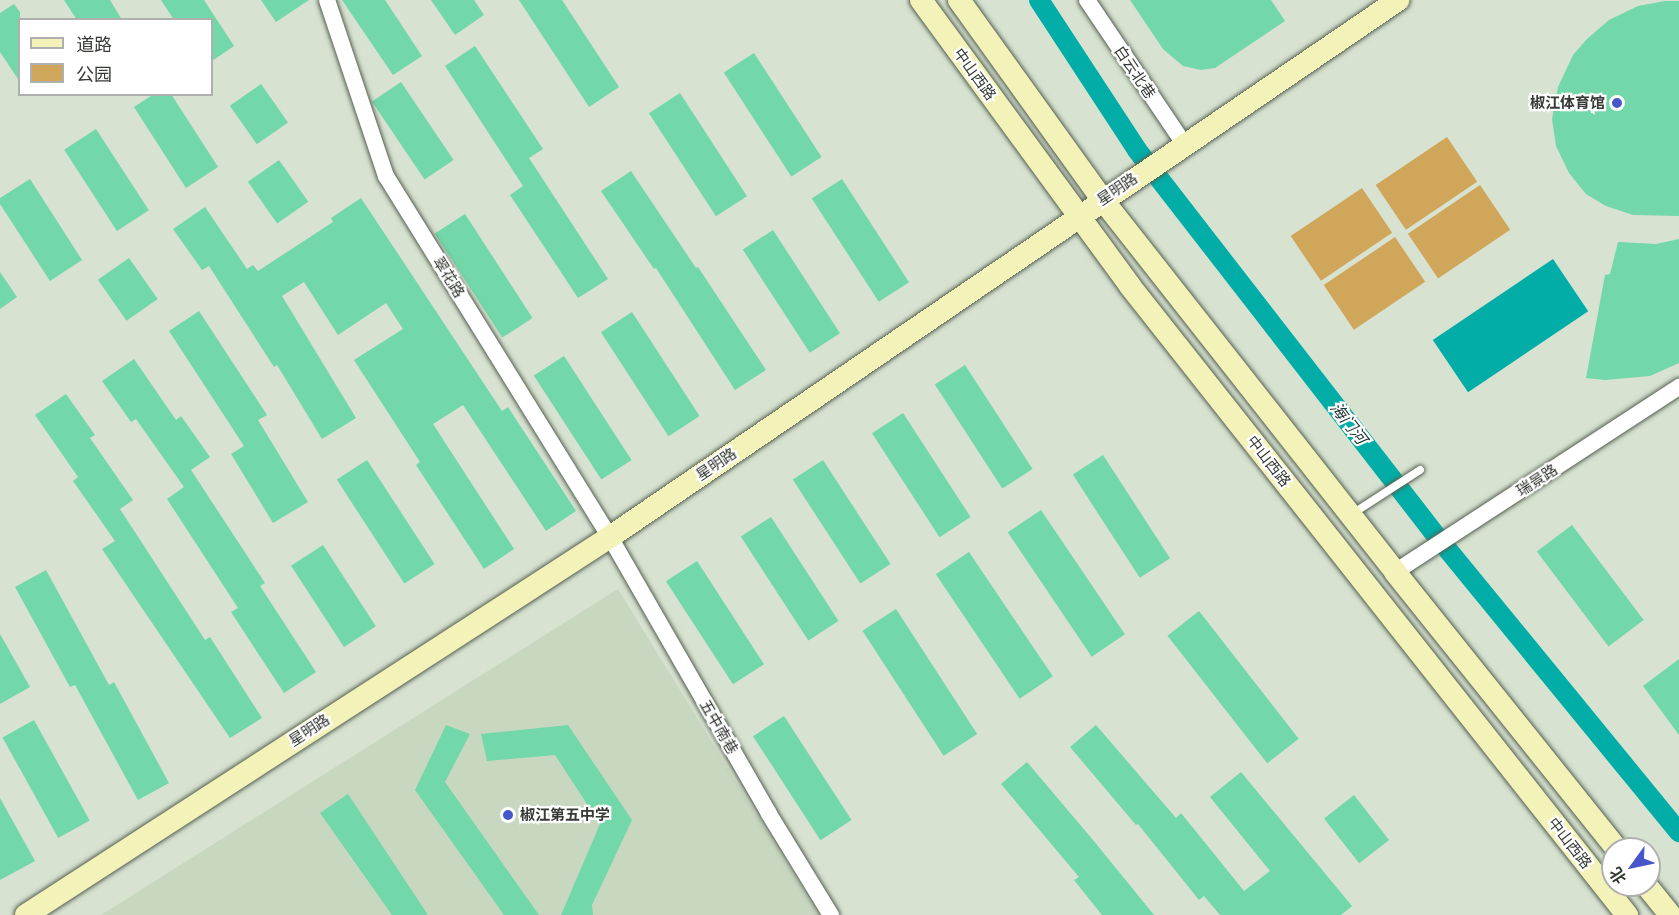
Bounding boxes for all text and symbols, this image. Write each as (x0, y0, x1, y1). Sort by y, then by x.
legend (18, 18, 213, 96)
text: 道路 (76, 32, 112, 57)
street label: 白云北巷 (1111, 42, 1159, 102)
street label: 中山西路 (950, 44, 1000, 104)
text: 公园 (76, 62, 112, 87)
place label: 椒江体育馆 (1530, 94, 1605, 112)
marker: 椒江体育馆 (1610, 96, 1624, 110)
street label: 星明路 (1093, 169, 1141, 209)
street label: 翠花路 (429, 253, 469, 301)
water label: 海门河 (1327, 398, 1371, 448)
street label: 中山西路 (1243, 432, 1295, 490)
street label: 星明路 (692, 444, 740, 484)
street label: 瑞景路 (1513, 460, 1561, 500)
street label: 五中南巷 (696, 697, 742, 757)
street label: 星明路 (285, 710, 333, 750)
place label: 椒江第五中学 (520, 806, 610, 824)
marker: 椒江第五中学 (501, 808, 515, 822)
street label: 中山西路 (1544, 814, 1596, 872)
north arrow (1601, 837, 1661, 897)
text: 北 (1604, 863, 1631, 888)

